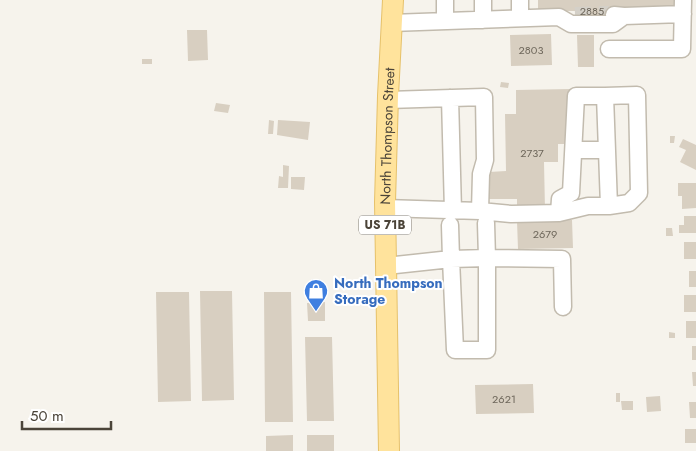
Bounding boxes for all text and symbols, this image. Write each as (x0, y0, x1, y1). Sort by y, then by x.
house number: 2885 (580, 3, 604, 19)
house number: 2803 (519, 42, 543, 58)
street label: North Thompson Street (375, 66, 399, 205)
house number: 2737 (520, 145, 544, 161)
road number: US 71B (359, 216, 411, 234)
house number: 2679 (533, 226, 557, 242)
place label: North Thompson Storage (334, 273, 443, 309)
shop icon: North Thompson Storage (303, 278, 329, 312)
house number: 2621 (492, 391, 516, 407)
scale bar (22, 398, 111, 430)
text: 50 m (30, 405, 64, 427)

